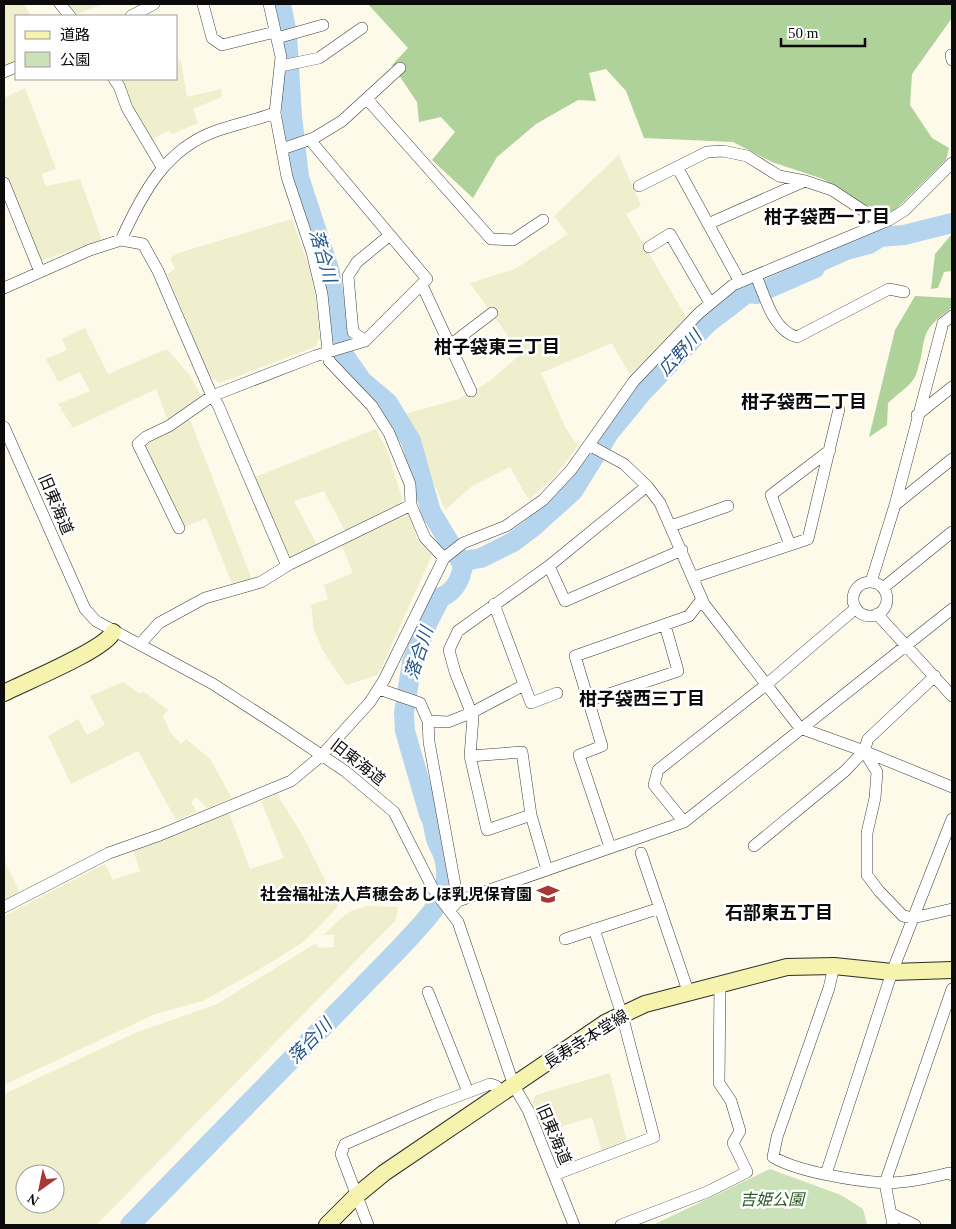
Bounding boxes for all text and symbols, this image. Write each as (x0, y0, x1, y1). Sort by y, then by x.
legend (15, 15, 178, 80)
scale bar (781, 15, 865, 47)
text: 50 m (788, 25, 819, 41)
text: 道路 (60, 27, 90, 43)
text: 公園 (60, 52, 90, 68)
district label: 柑子袋西一丁目 (764, 207, 890, 227)
water label: 落合川 (306, 227, 341, 287)
water label: 広野川 (654, 325, 707, 380)
district label: 柑子袋東三丁目 (434, 337, 560, 357)
district label: 柑子袋西二丁目 (741, 392, 867, 412)
street label: 旧東海道 (36, 471, 76, 537)
water label: 落合川 (401, 622, 437, 682)
district label: 柑子袋西三丁目 (579, 689, 705, 709)
street label: 旧東海道 (328, 736, 388, 788)
school or university icon: 社会福祉法人芦穂会あしほ乳児保育園 (535, 881, 561, 907)
place label: 社会福祉法人芦穂会あしほ乳児保育園 (260, 885, 532, 903)
district label: 石部東五丁目 (725, 903, 833, 923)
street label: 長寿寺本堂線 (541, 1006, 631, 1072)
water label: 落合川 (284, 1013, 337, 1067)
street label: 旧東海道 (534, 1101, 574, 1167)
north arrow (15, 1164, 65, 1214)
text: N (25, 1190, 42, 1209)
park label: 吉姫公園 (740, 1191, 806, 1208)

